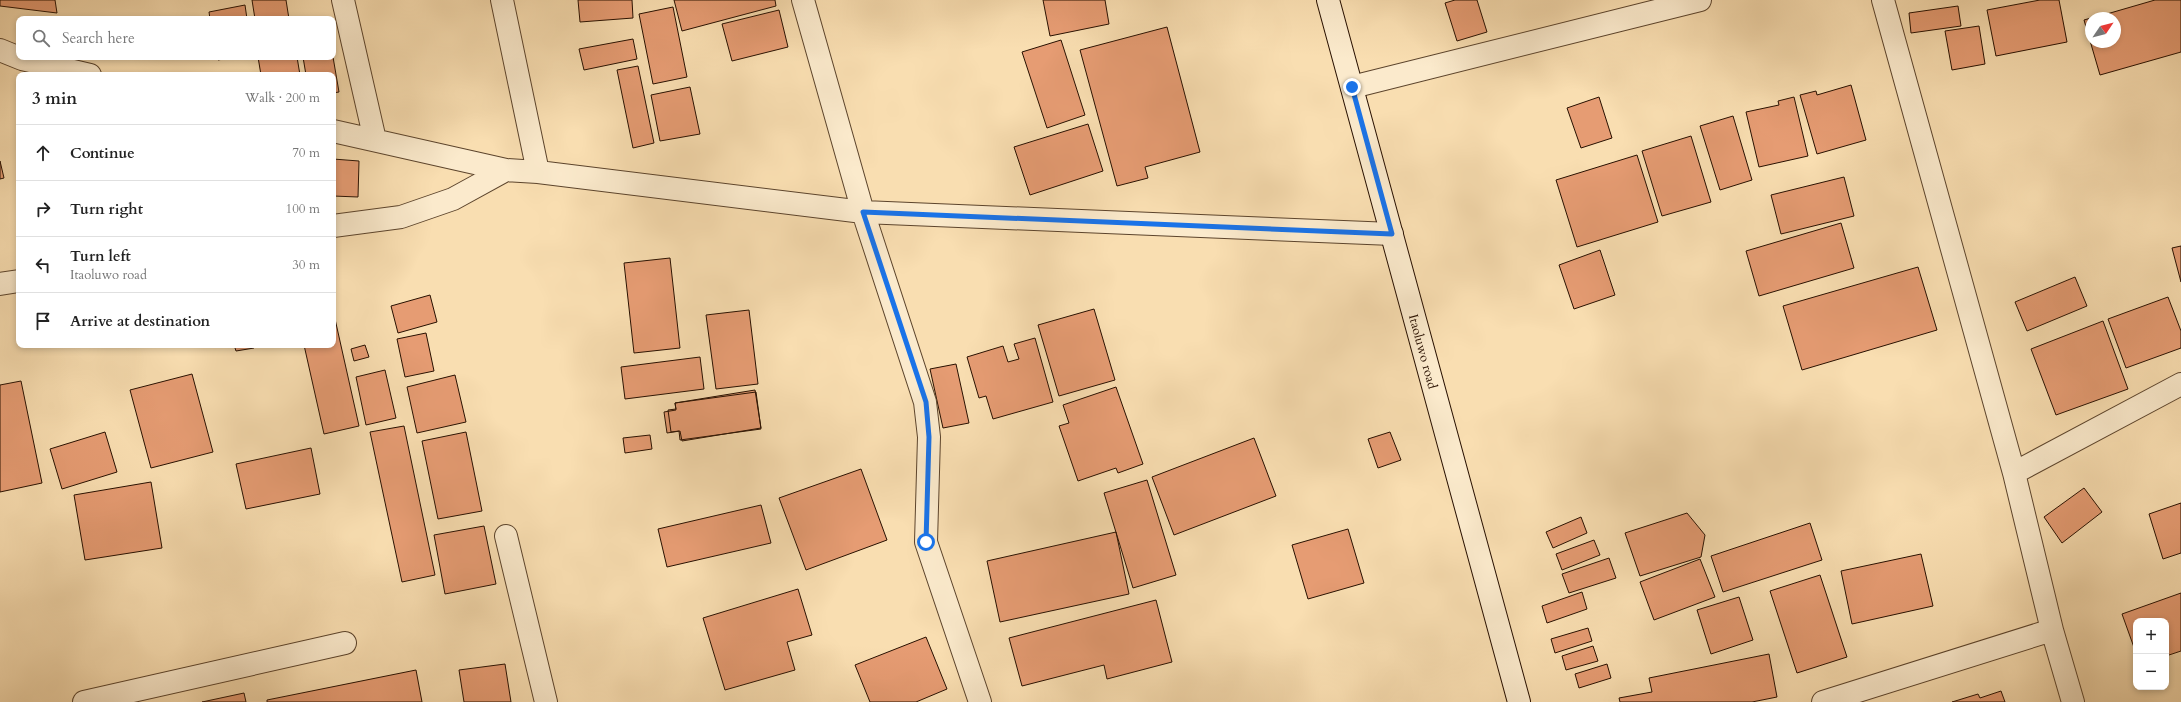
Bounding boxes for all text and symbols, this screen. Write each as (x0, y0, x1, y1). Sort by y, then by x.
north arrow (2085, 12, 2121, 48)
search box (16, 16, 336, 60)
icon: search (30, 27, 52, 49)
text: Search here (62, 28, 135, 48)
route end (1343, 78, 1361, 96)
text: 3 min (32, 87, 77, 110)
text: Walk · 200 m (245, 89, 320, 107)
icon: ahead (32, 142, 54, 164)
text: Continue (70, 143, 135, 163)
text: 70 m (292, 144, 320, 162)
icon: right (32, 198, 54, 220)
text: Turn right (70, 199, 143, 219)
text: 100 m (286, 200, 320, 218)
text: Turn left (70, 246, 131, 266)
icon: left (32, 254, 54, 276)
text: 30 m (292, 256, 320, 274)
text: Itaoluwo road (70, 266, 147, 284)
icon: arrive (32, 310, 54, 332)
text: Arrive at destination (70, 311, 210, 331)
street label: Itaoluwo road (1404, 312, 1441, 391)
route start (917, 533, 935, 551)
map controls (2133, 618, 2169, 690)
button: + (2133, 618, 2169, 654)
button: − (2133, 654, 2169, 690)

